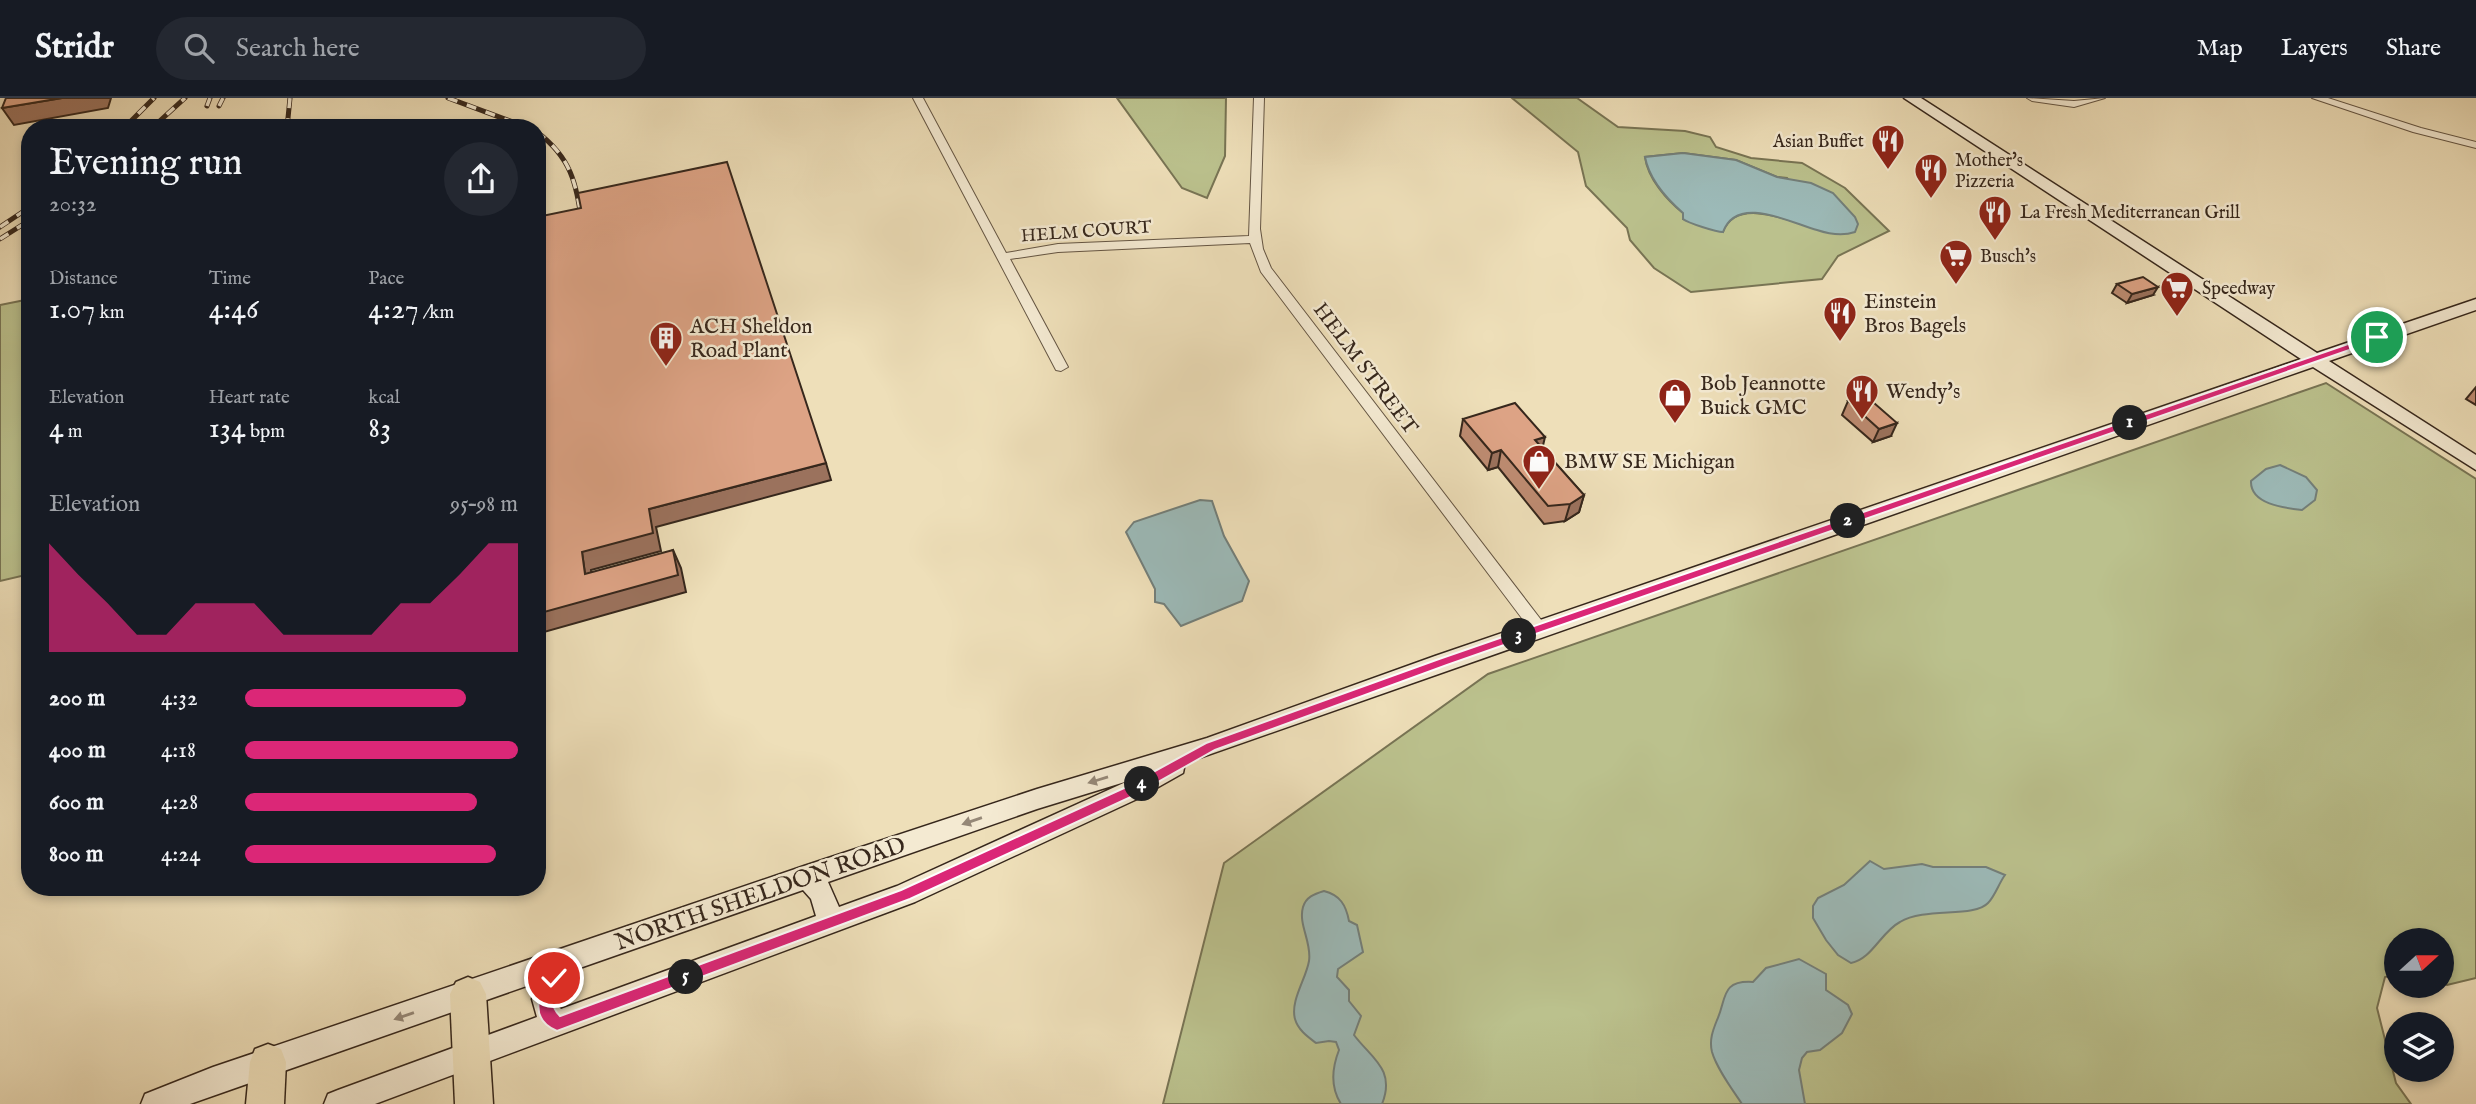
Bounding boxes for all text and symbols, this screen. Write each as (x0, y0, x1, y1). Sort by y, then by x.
search box (156, 17, 646, 80)
text: Stridr (35, 27, 114, 69)
icon: search (180, 29, 218, 67)
text: Search here (236, 32, 360, 65)
text: Map (2197, 33, 2243, 64)
text: Layers (2281, 33, 2348, 64)
text: Share (2386, 33, 2441, 64)
restaurant icon: Asian Buffet (1869, 122, 1907, 171)
place label: Asian Buffet (1772, 131, 1864, 154)
text: Evening run (49, 140, 243, 188)
button: share (444, 142, 518, 216)
place label: Mother's Pizzeria (1955, 150, 2023, 194)
restaurant icon: Mother's Pizzeria (1912, 151, 1950, 200)
text: 20:32 (49, 190, 97, 219)
restaurant icon: La Fresh Mediterranean Grill (1976, 193, 2014, 242)
place label: La Fresh Mediterranean Grill (2020, 202, 2240, 225)
street label: HELM COURT (1020, 216, 1152, 249)
supermarket icon: Busch's (1937, 237, 1975, 286)
place label: Busch's (1980, 246, 2036, 269)
text: Distance (49, 267, 118, 291)
text: Time (209, 267, 251, 291)
text: Pace (368, 267, 404, 291)
supermarket icon: Speedway (2158, 269, 2196, 318)
place label: Speedway (2202, 278, 2275, 301)
place label: Einstein Bros Bagels (1864, 289, 1966, 340)
text: 1.07 (49, 291, 95, 329)
text: 4:46 (209, 291, 259, 329)
text: 4:27 (368, 291, 419, 329)
restaurant icon: Einstein Bros Bagels (1821, 294, 1859, 343)
street label: HELM STREET (1306, 298, 1424, 441)
text: km (95, 301, 124, 325)
text: /km (419, 301, 454, 325)
pin (2347, 307, 2407, 367)
place label: ACH Sheldon Road Plant (689, 314, 812, 365)
icon: arrive (2358, 318, 2396, 356)
building icon: ACH Sheldon Road Plant (647, 319, 685, 368)
place label: Bob Jeannotte Buick GMC (1700, 371, 1826, 422)
restaurant icon: Wendy's (1843, 372, 1881, 421)
shop icon: Bob Jeannotte Buick GMC (1656, 376, 1694, 425)
place label: Wendy's (1886, 379, 1960, 406)
text: Elevation (49, 386, 124, 410)
text: Heart rate (209, 386, 290, 410)
text: kcal (368, 386, 400, 410)
pin: 1 (2112, 406, 2148, 440)
text: 4 (49, 410, 64, 448)
text: 134 (209, 410, 246, 448)
text: 83 (368, 410, 391, 448)
text: 1 (2126, 410, 2133, 434)
text: m (64, 420, 83, 444)
text: bpm (246, 420, 285, 444)
shop icon: BMW SE Michigan (1520, 442, 1558, 491)
place label: BMW SE Michigan (1564, 449, 1735, 476)
text: Elevation (49, 490, 140, 519)
text: 95–98 m (450, 490, 518, 519)
pin: 2 (1830, 504, 1866, 538)
text: 2 (1843, 508, 1852, 532)
pin: 3 (1502, 618, 1536, 654)
text: 3 (1515, 623, 1522, 647)
text: 200 m (49, 684, 105, 713)
text: 4:32 (161, 684, 198, 713)
text: 400 m (49, 736, 106, 765)
text: 4:18 (161, 736, 196, 765)
pin: 4 (1124, 766, 1160, 802)
text: 4 (1137, 771, 1146, 795)
one-way arrow (1087, 776, 1108, 786)
text: 600 m (49, 788, 104, 817)
text: 4:28 (161, 788, 198, 817)
one-way arrow (962, 816, 983, 827)
street label: NORTH SHELDON ROAD (611, 830, 910, 959)
text: 800 m (49, 840, 103, 869)
text: 4:24 (161, 840, 200, 869)
north arrow (2384, 928, 2454, 998)
map controls (2384, 928, 2454, 1082)
pin (524, 948, 584, 1008)
icon: check (535, 959, 573, 997)
pin: 5 (668, 960, 704, 994)
text: 5 (682, 964, 689, 988)
one-way arrow (393, 1011, 414, 1022)
button: layers (2384, 1012, 2454, 1082)

